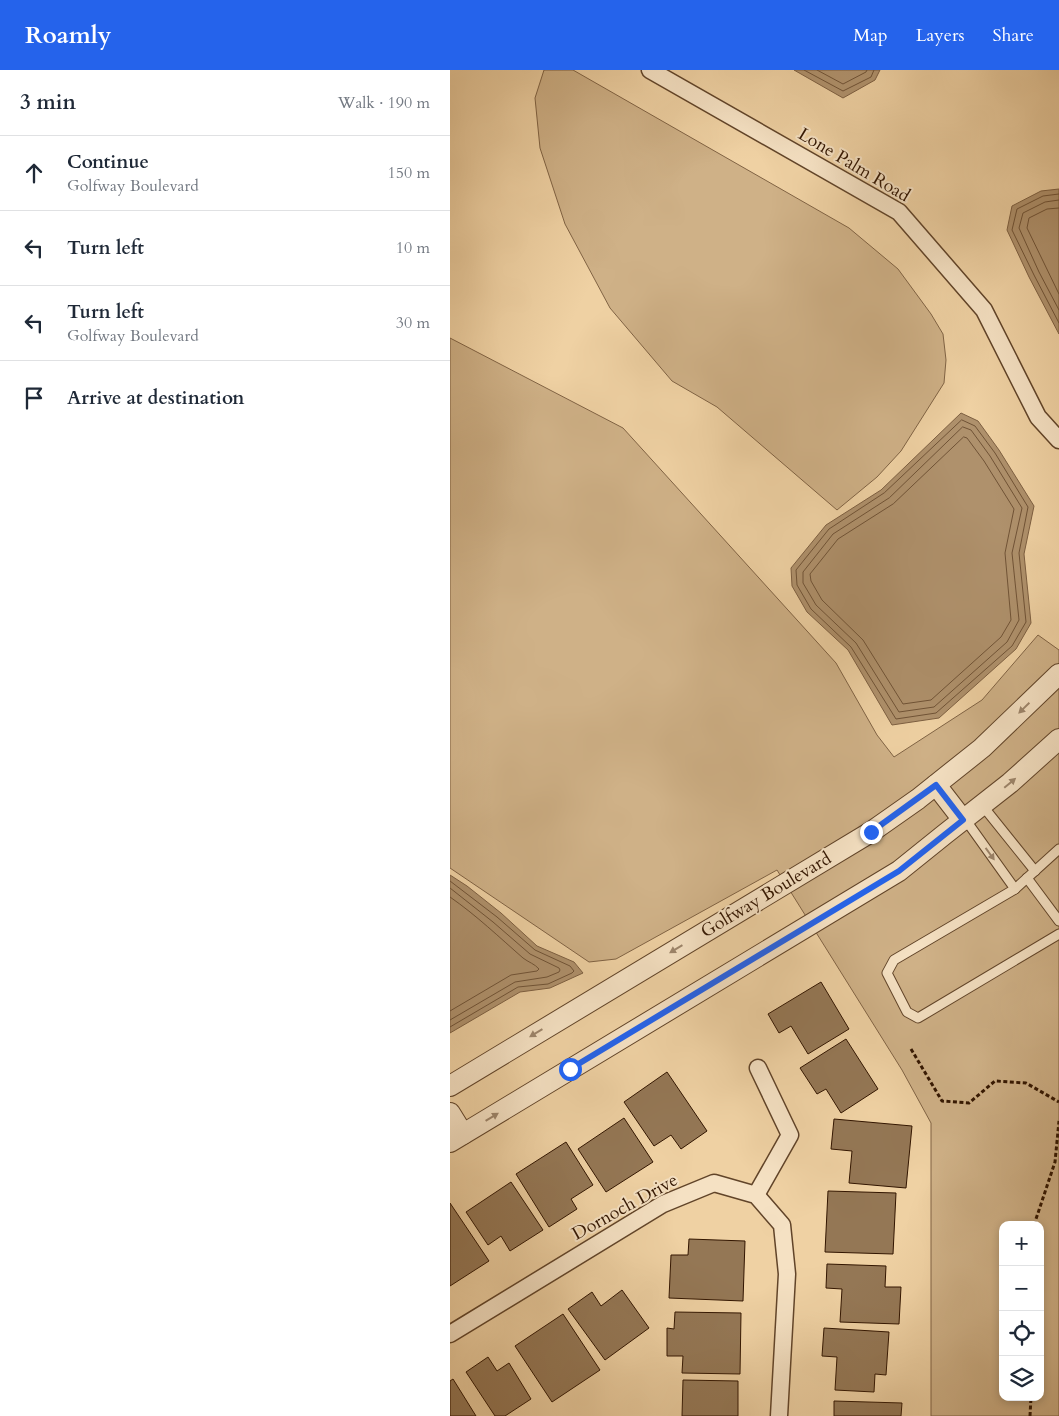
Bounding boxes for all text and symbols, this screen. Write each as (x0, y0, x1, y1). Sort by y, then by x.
text: Roamly (25, 19, 111, 52)
text: Map (853, 23, 888, 48)
text: Layers (916, 23, 965, 48)
text: Share (993, 23, 1034, 48)
text: 3 min (20, 88, 76, 117)
text: Walk · 190 m (338, 92, 430, 114)
street label: Lone Palm Road (793, 122, 915, 208)
text: Continue (67, 149, 149, 175)
icon: ahead (20, 159, 48, 187)
text: 150 m (388, 162, 430, 184)
text: Golfway Boulevard (67, 175, 199, 197)
icon: left (20, 234, 48, 262)
text: Turn left (67, 235, 144, 261)
text: 10 m (396, 237, 430, 259)
text: Turn left (67, 299, 144, 325)
icon: left (20, 309, 48, 337)
text: 30 m (396, 312, 430, 334)
text: Golfway Boulevard (67, 325, 199, 347)
icon: arrive (20, 384, 48, 412)
text: Arrive at destination (67, 385, 244, 411)
one-way arrow (1018, 702, 1030, 714)
one-way arrow (1003, 778, 1016, 789)
route end (860, 821, 883, 844)
street label: Golfway Boulevard (696, 846, 836, 944)
one-way arrow (985, 847, 995, 861)
one-way arrow (669, 945, 682, 954)
one-way arrow (530, 1028, 543, 1037)
route start (559, 1058, 582, 1081)
one-way arrow (485, 1112, 498, 1122)
street label: Dornoch Drive (568, 1168, 682, 1246)
map controls (999, 1221, 1044, 1401)
button: + (999, 1221, 1044, 1266)
button: − (999, 1266, 1044, 1311)
button: locate (999, 1311, 1044, 1356)
button: layers (999, 1356, 1044, 1401)

